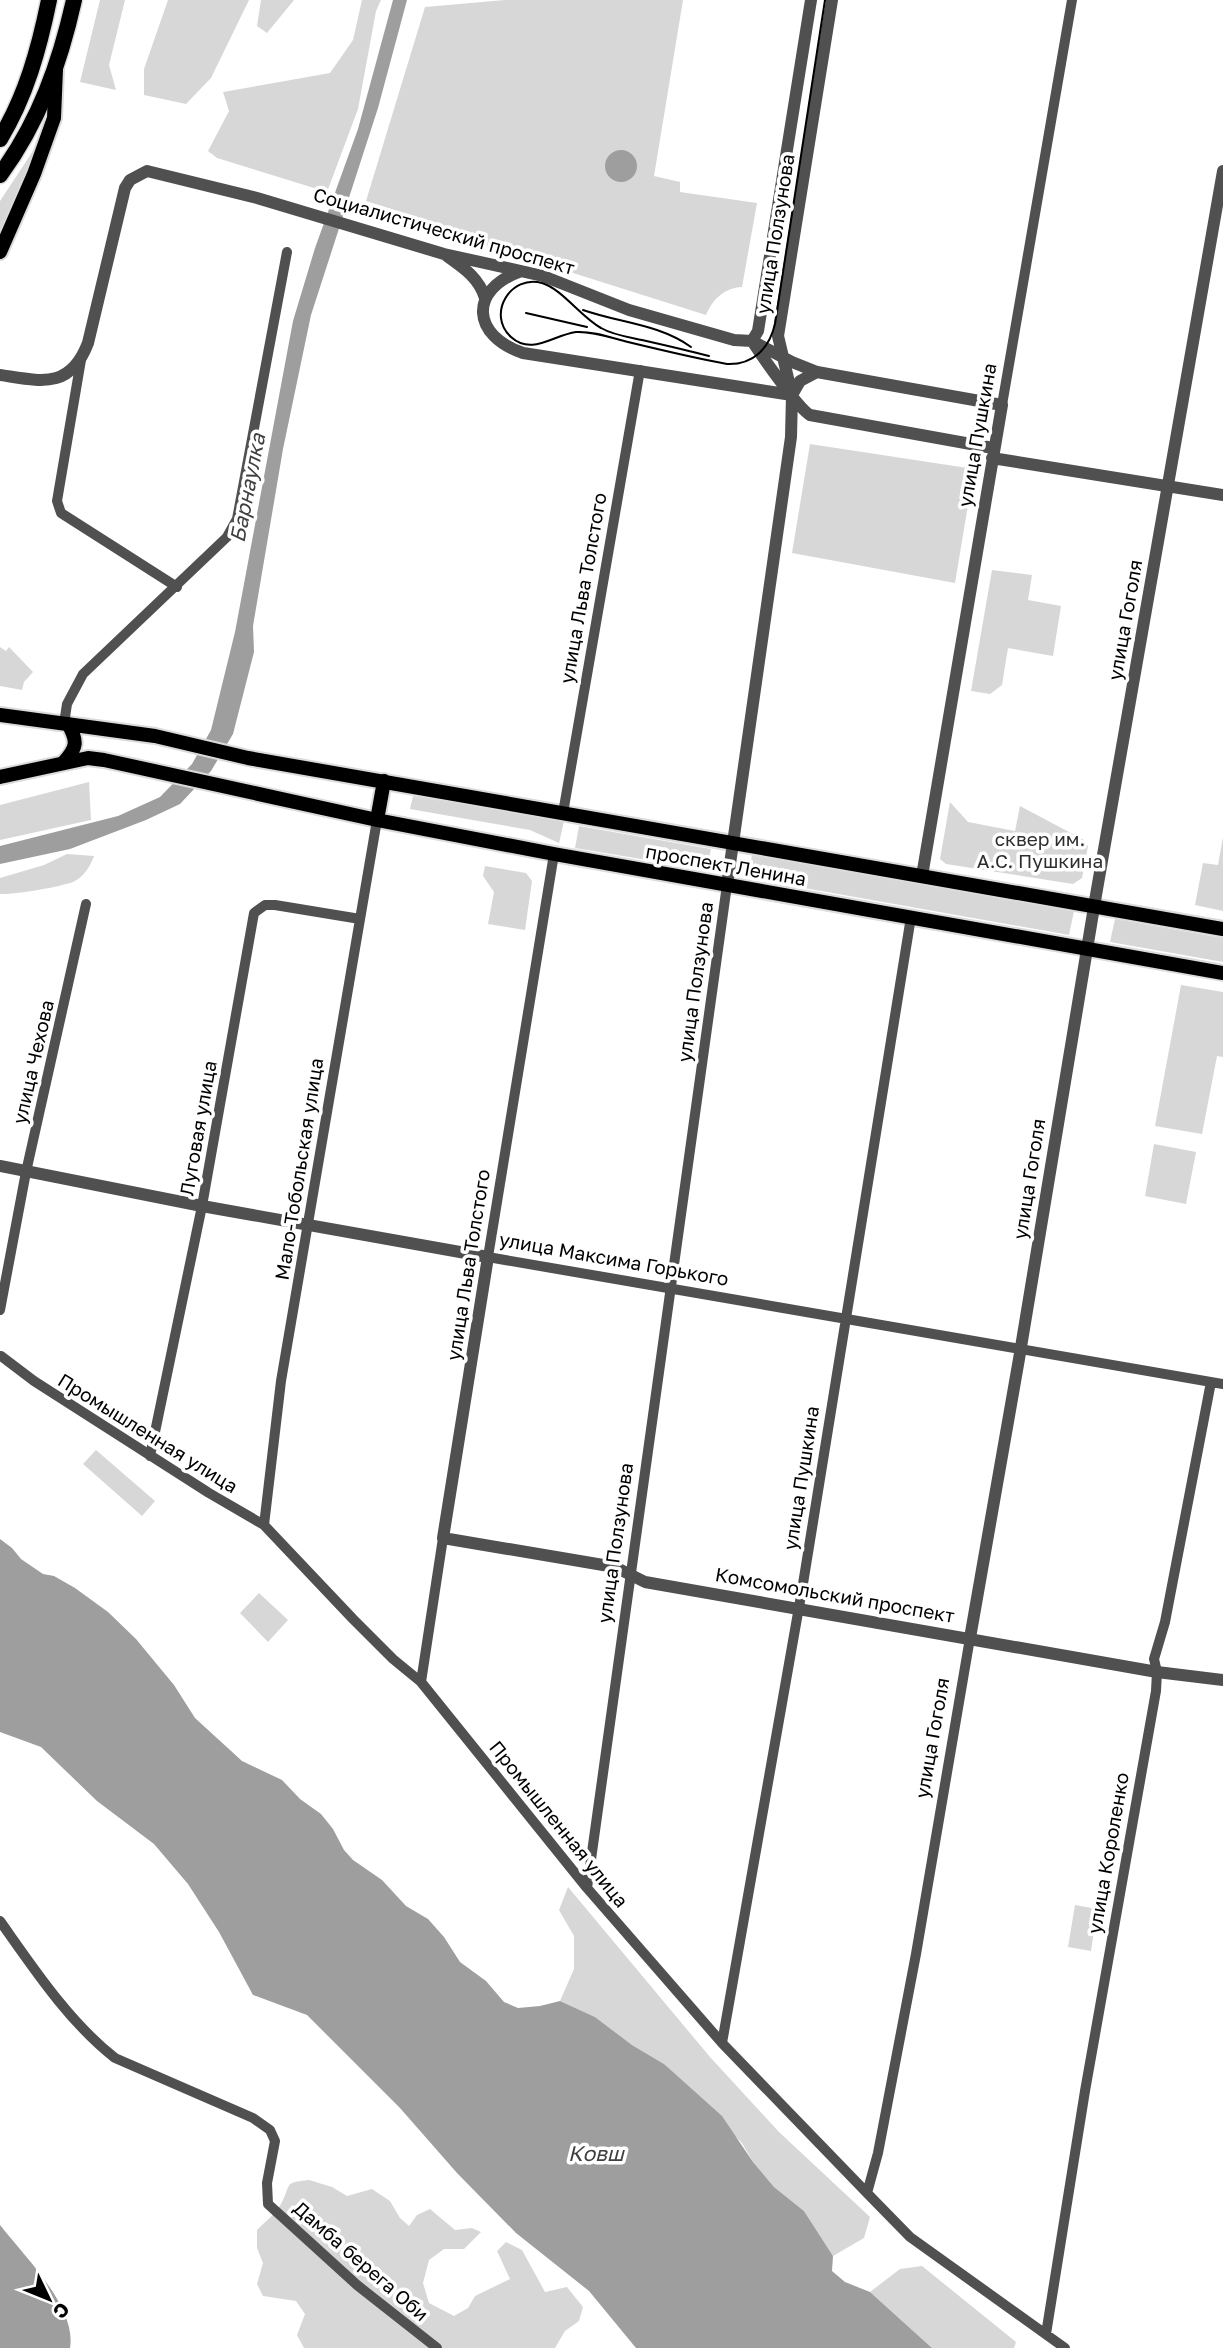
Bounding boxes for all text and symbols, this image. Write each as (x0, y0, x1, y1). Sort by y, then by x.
street label: улица Ползунова (750, 152, 799, 316)
street label: Социалистический проспект (311, 182, 577, 279)
street label: улица Пушкина (953, 361, 1000, 509)
water label: Барнаулка (224, 430, 271, 544)
street label: улица Льва Толстого (554, 491, 611, 685)
street label: улица Гоголя (1103, 558, 1146, 682)
park label: сквер им. А.С. Пушкина (977, 827, 1103, 872)
street label: проспект Ленина (644, 839, 808, 890)
street label: улица Ползунова (672, 900, 717, 1064)
street label: улица Чехова (7, 998, 58, 1126)
street label: Мало-Тобольская улица (270, 1056, 327, 1282)
street label: Луговая улица (174, 1059, 221, 1197)
street label: улица Гоголя (1008, 1117, 1049, 1241)
street label: улица Льва Толстого (441, 1168, 494, 1362)
street label: улица Максима Горького (498, 1227, 731, 1290)
street label: Промышленная улица (54, 1368, 242, 1497)
street label: улица Пушкина (778, 1404, 823, 1552)
street label: улица Ползунова (592, 1461, 637, 1625)
street label: Комсомольский проспект (714, 1562, 957, 1627)
street label: улица Гоголя (910, 1676, 953, 1800)
street label: Промышленная улица (485, 1736, 634, 1912)
street label: улица Короленко (1082, 1771, 1133, 1935)
water label: Ковш (568, 2140, 626, 2166)
street label: Дамба берега Оби (289, 2196, 433, 2325)
north arrow (14, 2264, 84, 2334)
text: С (49, 2298, 75, 2324)

